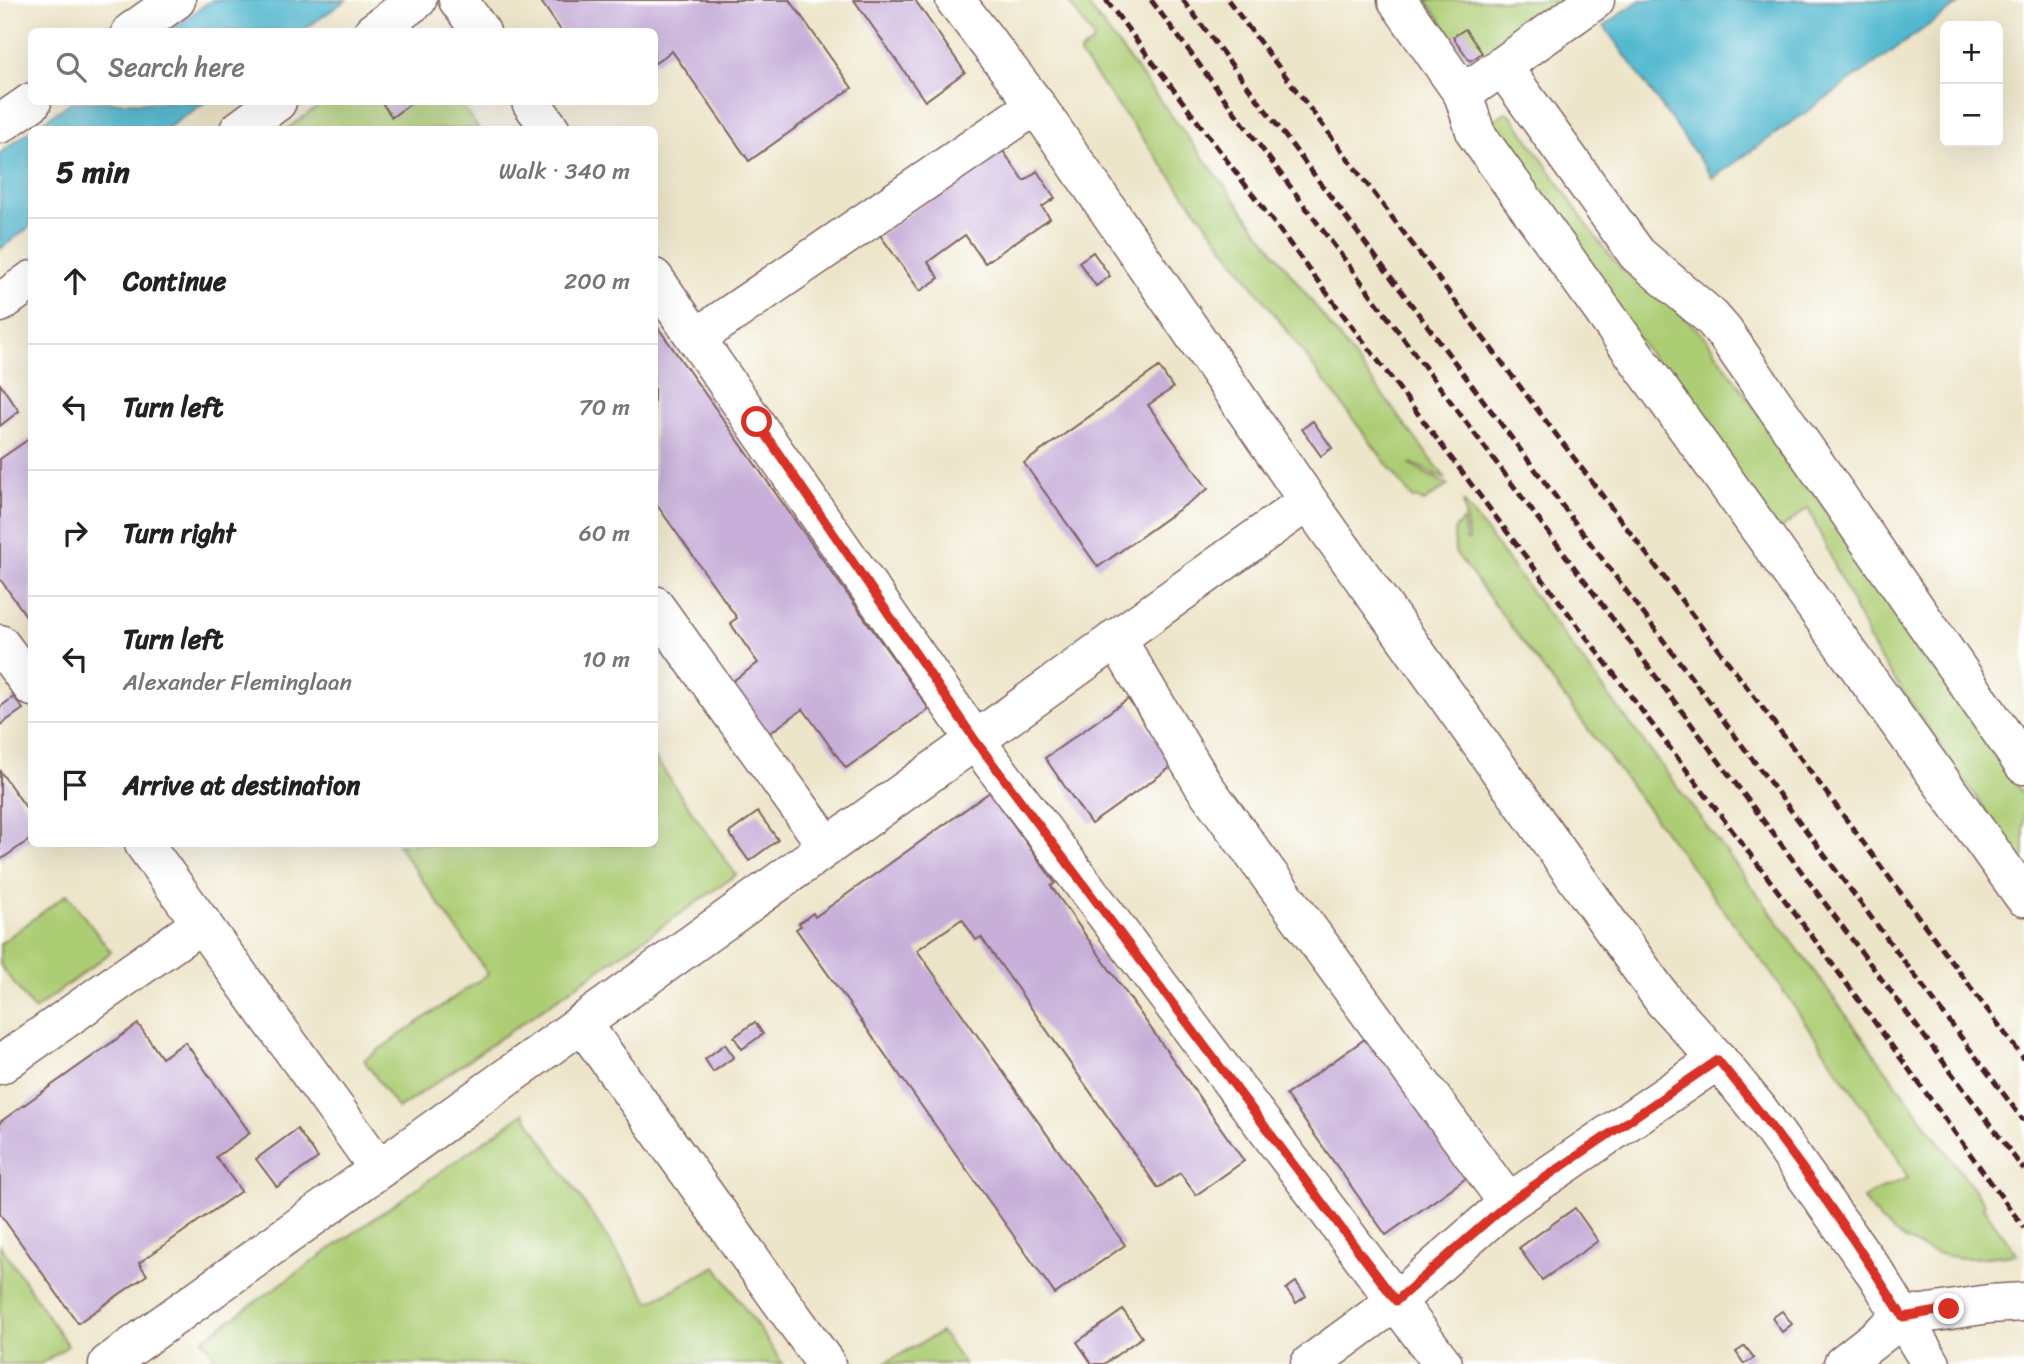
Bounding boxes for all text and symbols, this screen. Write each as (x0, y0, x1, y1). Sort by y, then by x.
map controls (1940, 21, 2003, 147)
button: + (1940, 21, 2003, 84)
search box (28, 28, 658, 105)
text: Search here (108, 44, 245, 90)
icon: search (52, 48, 90, 86)
button: − (1940, 84, 2003, 147)
text: 5 min (56, 145, 130, 199)
text: Walk · 340 m (499, 151, 630, 192)
text: Continue (123, 258, 226, 304)
text: 200 m (564, 261, 630, 302)
icon: ahead (56, 262, 94, 300)
text: Turn left (123, 384, 223, 430)
text: 70 m (579, 387, 630, 428)
icon: left (56, 388, 94, 426)
route start (741, 406, 772, 437)
text: Turn right (123, 510, 236, 556)
text: 60 m (579, 513, 630, 554)
icon: right (56, 514, 94, 552)
text: Turn left (123, 616, 223, 662)
text: 10 m (582, 639, 630, 680)
icon: left (56, 640, 94, 678)
text: Alexander Fleminglaan (123, 662, 352, 703)
text: Arrive at destination (123, 762, 360, 808)
icon: arrive (56, 766, 94, 804)
route end (1933, 1293, 1964, 1324)

